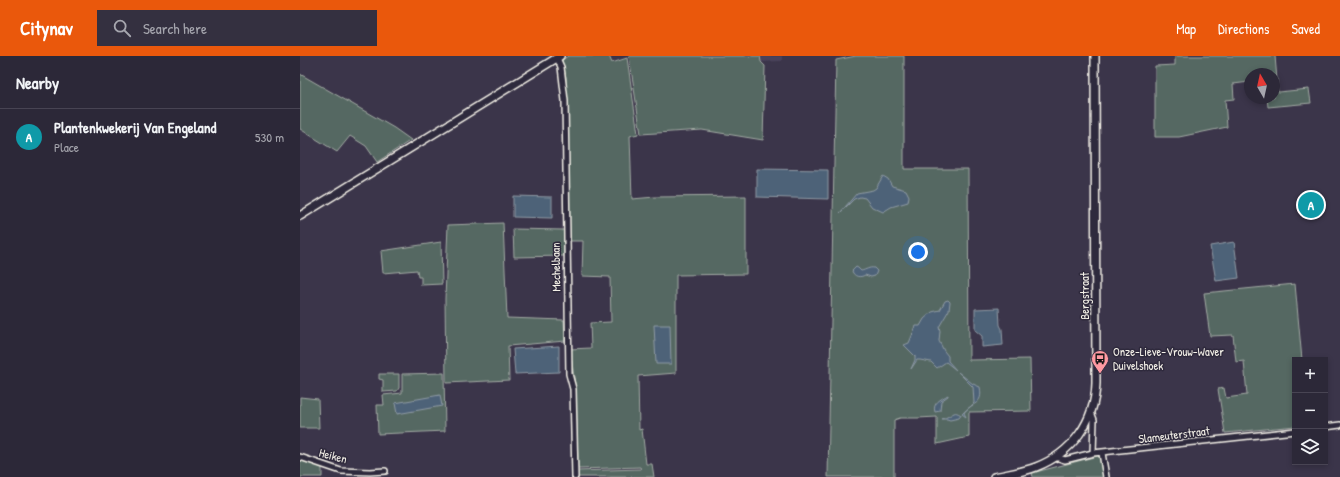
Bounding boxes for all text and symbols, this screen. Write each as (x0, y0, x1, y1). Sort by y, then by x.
search box (97, 10, 377, 46)
text: Citynav (20, 15, 73, 41)
icon: search (111, 17, 133, 39)
text: Search here (143, 18, 207, 39)
text: Map (1176, 19, 1196, 38)
text: Directions (1218, 19, 1269, 38)
text: Saved (1291, 19, 1320, 38)
north arrow (1244, 68, 1280, 104)
text: Nearby (16, 71, 59, 94)
text: Plantenkwekerij Van Engeland (54, 117, 216, 138)
text: A (26, 128, 32, 146)
text: 530 m (255, 128, 284, 146)
text: Place (54, 138, 79, 156)
pin: A (1298, 190, 1324, 220)
street label: Mechelbaan (547, 242, 564, 292)
your location (908, 242, 928, 262)
street label: Bergstraat (1076, 271, 1093, 320)
place label: Onze-Lieve-Vrouw-Waver Duivelshoek (1113, 343, 1224, 374)
bus stop icon: Onze-Lieve-Vrouw-Waver Duivelshoek (1090, 349, 1110, 374)
map controls (1292, 357, 1328, 465)
button: + (1292, 357, 1328, 393)
button: − (1292, 393, 1328, 429)
street label: Slameuterstraat (1137, 422, 1211, 447)
button: layers (1292, 429, 1328, 465)
street label: Heiken (317, 444, 349, 467)

